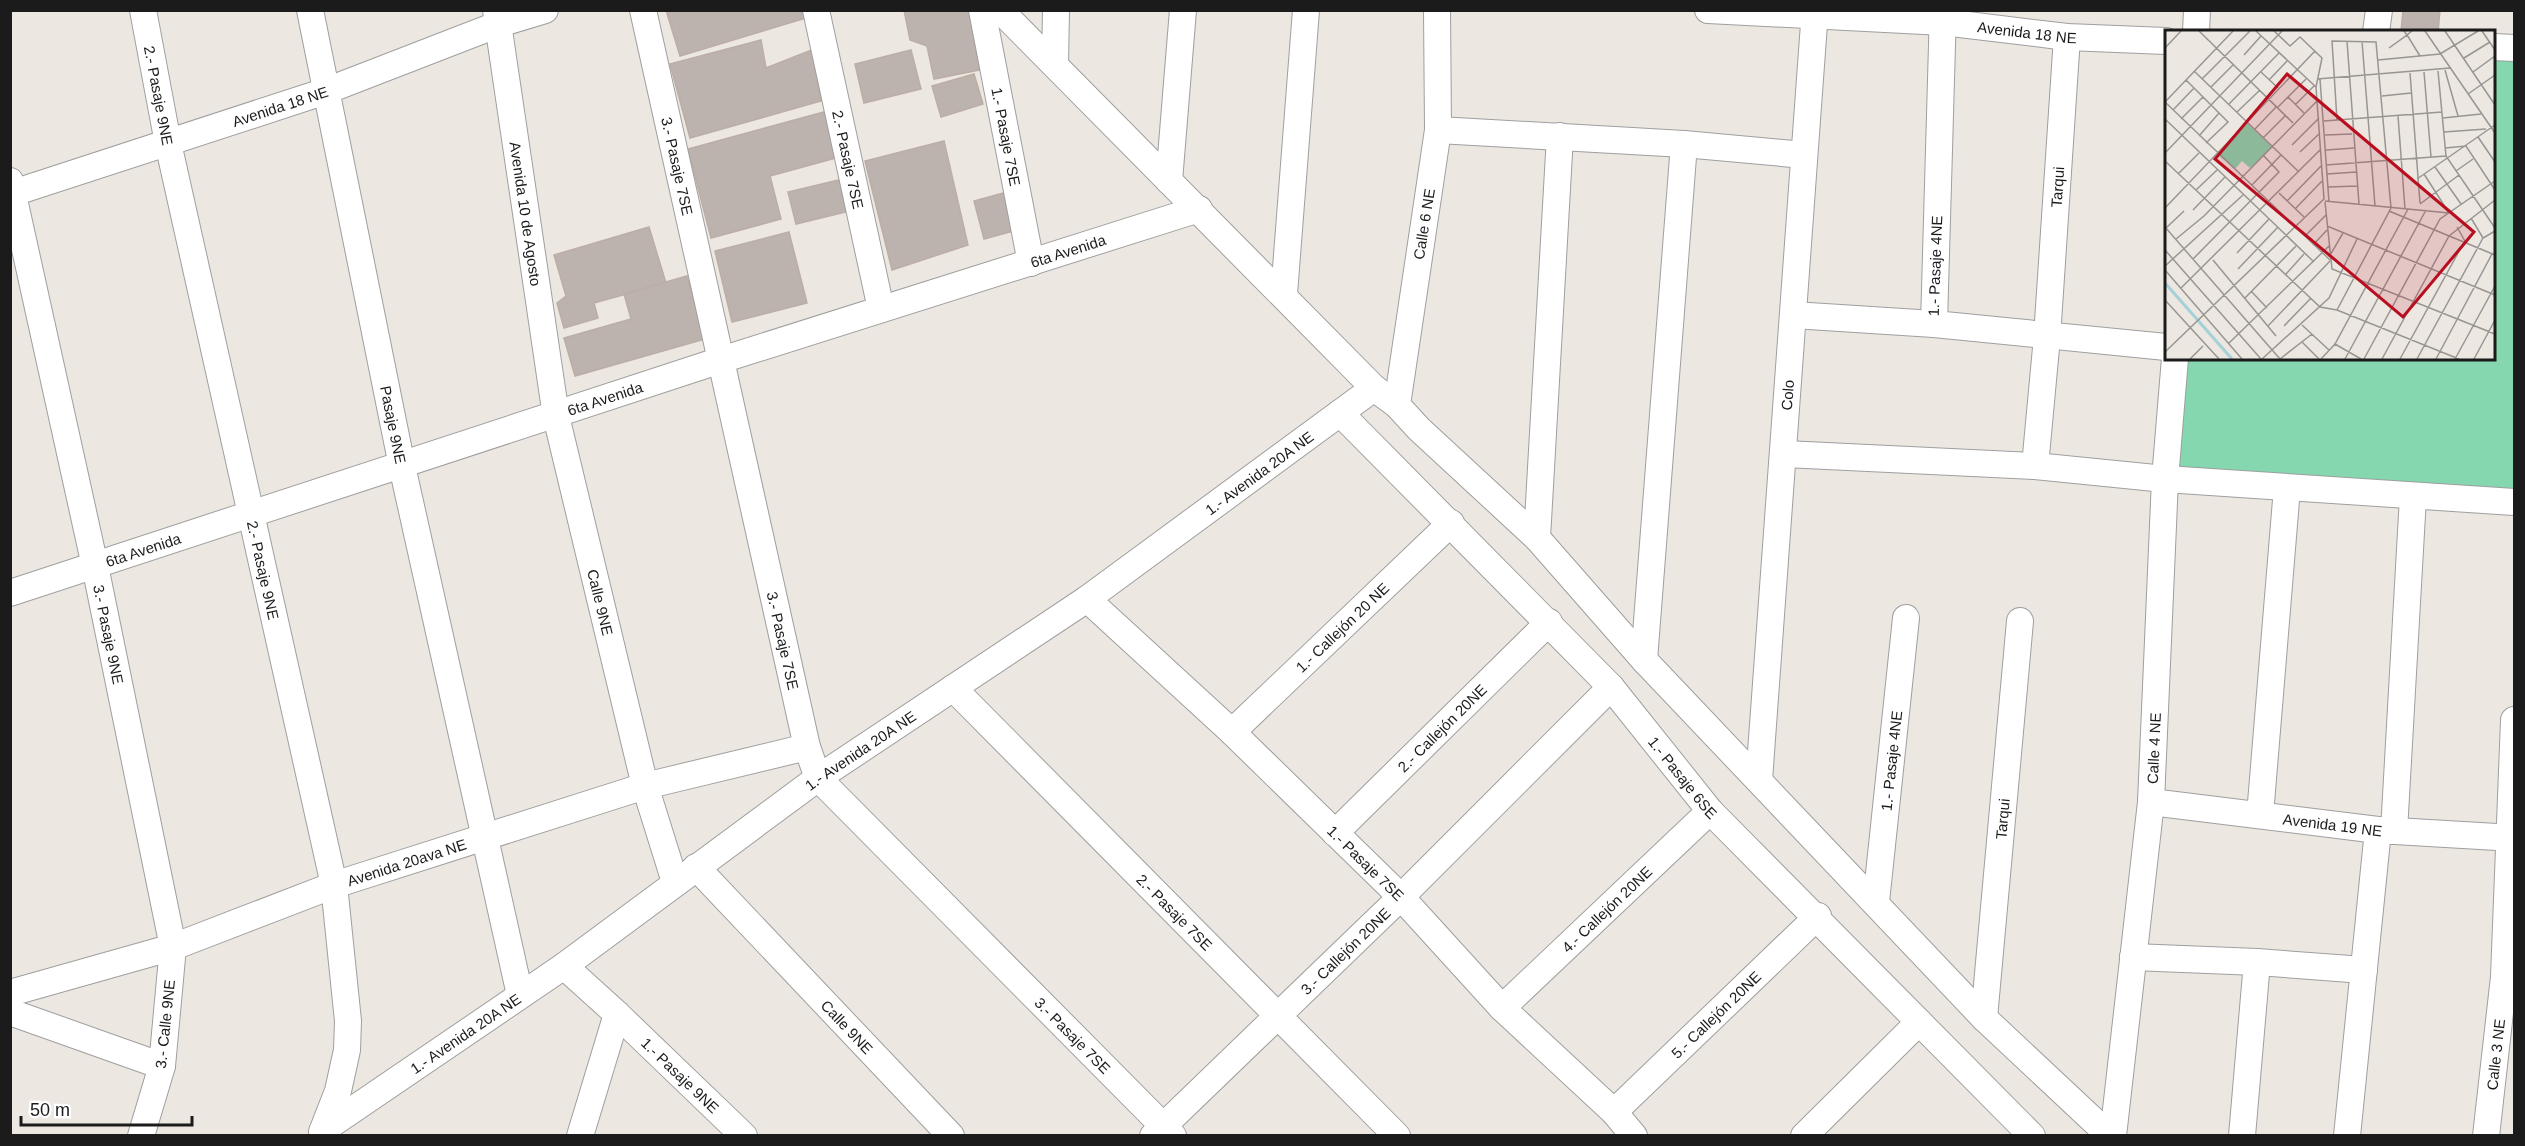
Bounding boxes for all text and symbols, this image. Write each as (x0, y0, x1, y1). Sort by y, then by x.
street label: Avenida 18 NE (1976, 18, 2077, 46)
inset map (2165, 30, 2495, 360)
street label: 2.- Pasaje 9NE (141, 44, 177, 147)
street label: Avenida 18 NE (230, 82, 330, 130)
street label: 1.- Pasaje 7SE (989, 86, 1024, 187)
street label: 2.- Pasaje 7SE (830, 109, 867, 210)
street label: 3.- Pasaje 7SE (659, 115, 697, 217)
street label: Avenida 10 de Agosto (507, 140, 545, 287)
street label: Tarqui (2047, 166, 2067, 208)
street label: Calle 6 NE (1410, 187, 1438, 261)
street label: 1.- Pasaje 4NE (1925, 215, 1945, 317)
street label: 6ta Avenida (1028, 230, 1108, 270)
street label: 6ta Avenida (565, 378, 645, 418)
street label: Colo (1777, 379, 1797, 411)
street label: Pasaje 9NE (377, 384, 410, 465)
street label: 1.- Avenida 20A NE (1202, 427, 1316, 518)
street label: 2.- Pasaje 9NE (244, 519, 283, 621)
street label: 6ta Avenida (103, 529, 183, 570)
street label: Calle 9NE (585, 567, 617, 637)
street label: 1.- Callejón 20 NE (1292, 579, 1392, 675)
street label: 3.- Pasaje 9NE (91, 583, 127, 685)
street label: 3.- Pasaje 7SE (764, 590, 802, 691)
street label: 2.- Callejón 20NE (1394, 680, 1490, 775)
street label: 1.- Avenida 20A NE (801, 707, 919, 793)
street label: 1.- Pasaje 4NE (1877, 710, 1905, 812)
street label: Calle 4 NE (2143, 712, 2163, 784)
street label: 1.- Pasaje 6SE (1645, 733, 1721, 822)
street label: Tarqui (1992, 798, 2012, 840)
street label: Avenida 19 NE (2282, 810, 2383, 839)
street label: 1.- Pasaje 7SE (1324, 822, 1408, 904)
street label: Avenida 20ava NE (345, 835, 468, 889)
street label: 4.- Callejón 20NE (1558, 862, 1655, 956)
street label: 2.- Pasaje 7SE (1133, 870, 1216, 953)
street label: 3.- Callejón 20NE (1297, 904, 1394, 998)
street label: 5.- Callejón 20NE (1667, 967, 1764, 1061)
street label: 3.- Calle 9NE (152, 979, 178, 1069)
street label: 1.- Avenida 20A NE (407, 990, 524, 1077)
street label: 3.- Pasaje 7SE (1032, 994, 1114, 1077)
street label: Calle 9NE (818, 996, 877, 1057)
street label: Calle 3 NE (2483, 1018, 2508, 1091)
street label: 1.- Pasaje 9NE (638, 1034, 723, 1116)
scale bar (21, 1089, 192, 1127)
text: 50 m (30, 1100, 70, 1120)

